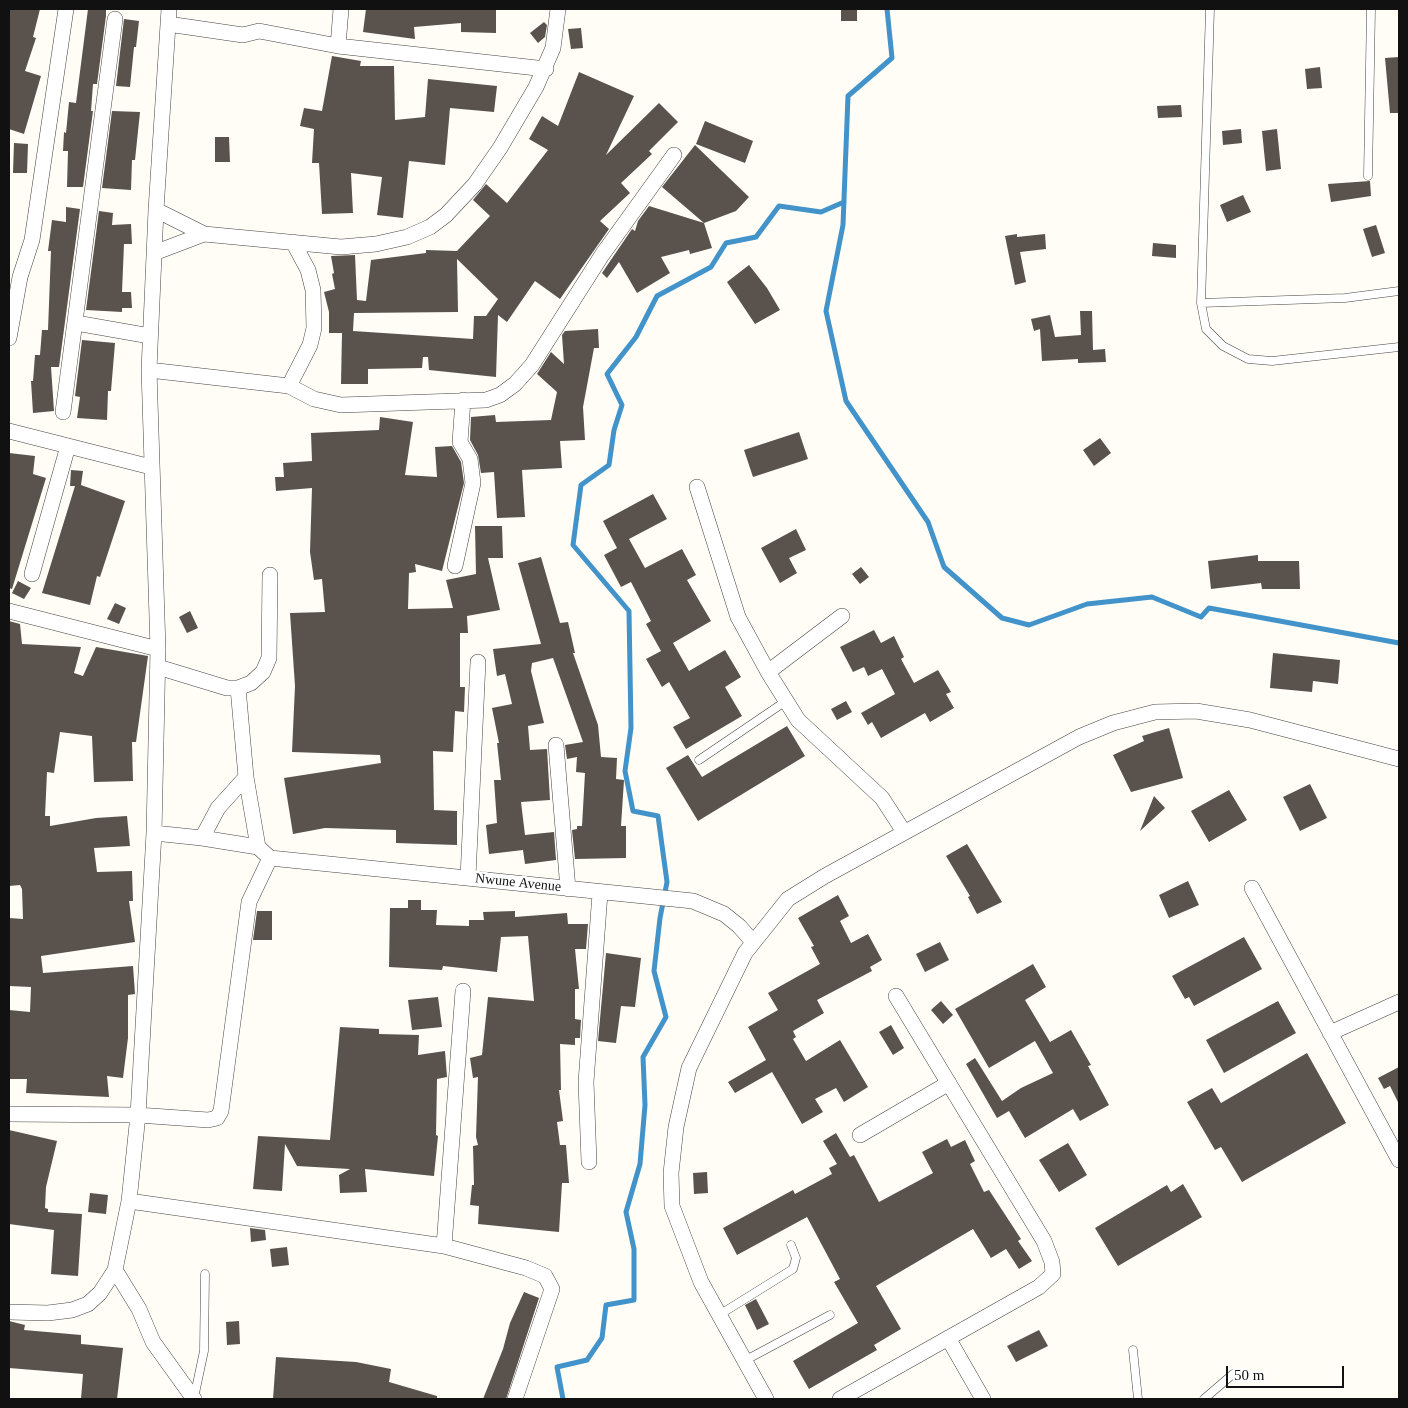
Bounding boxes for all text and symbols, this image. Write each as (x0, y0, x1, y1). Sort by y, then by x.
street label: Nwune Avenue (474, 870, 562, 896)
scale bar (1228, 1356, 1346, 1388)
text: 50 m (1234, 1367, 1264, 1383)

